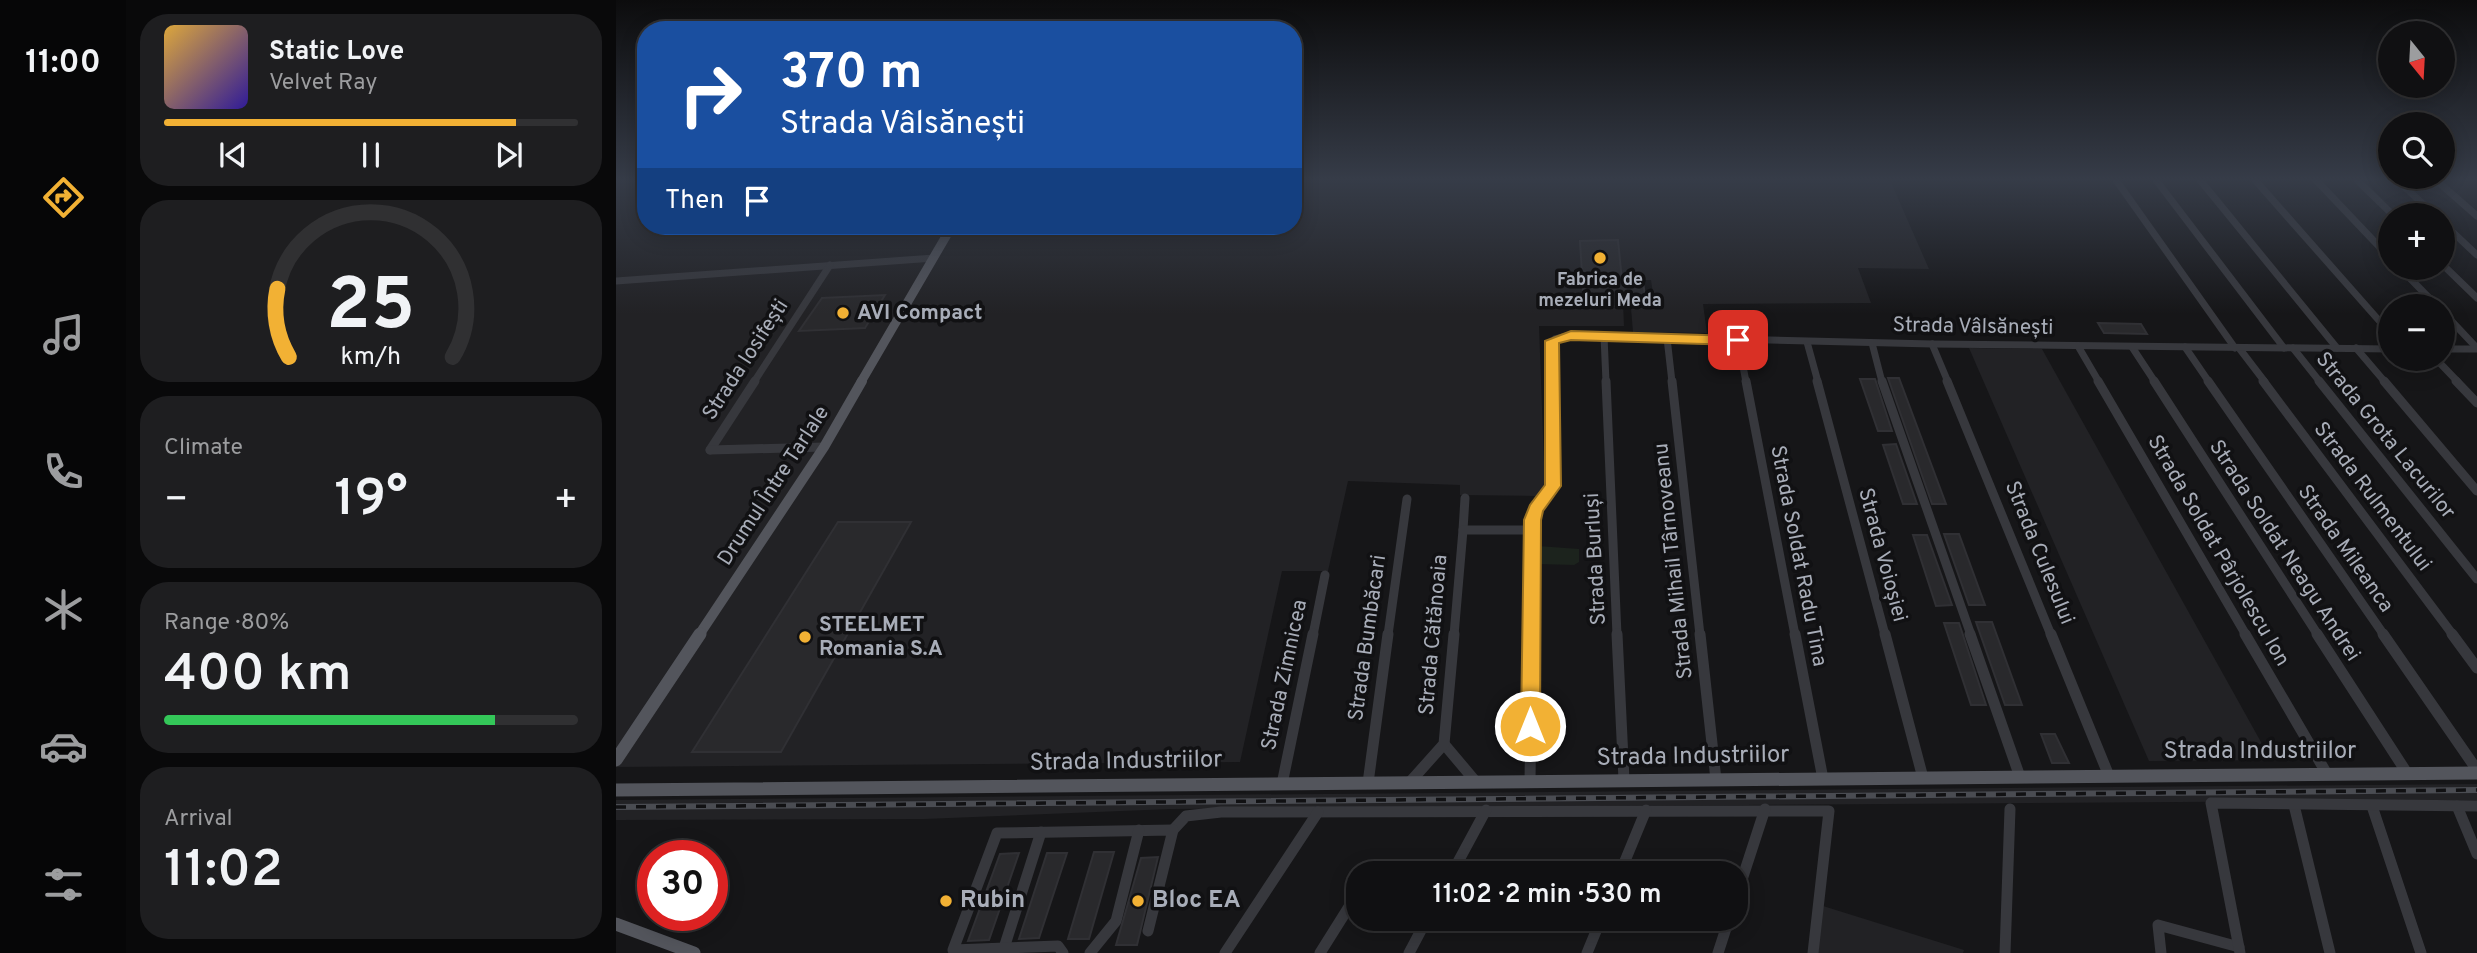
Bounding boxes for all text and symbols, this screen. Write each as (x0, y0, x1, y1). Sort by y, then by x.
north arrow (2378, 21, 2455, 98)
map controls (2378, 21, 2455, 371)
text: Static Love (269, 36, 404, 69)
text: 11:00 (25, 44, 101, 84)
text: 370 m (780, 44, 922, 106)
icon: right (665, 49, 756, 140)
text: Velvet Ray (269, 69, 377, 98)
text: Strada Vâlsănești (780, 105, 1025, 145)
button: search (2378, 112, 2455, 189)
icon: previous (214, 136, 252, 174)
icon: pause (352, 136, 390, 174)
icon: next (490, 136, 528, 174)
icon: directions (39, 173, 88, 222)
icon: arrive (738, 182, 776, 220)
text: Then (665, 185, 724, 218)
button: + (2378, 203, 2455, 280)
marker: Fabrica de mezeluri Meda (1592, 250, 1608, 266)
text: 25 (327, 263, 416, 355)
place label: Fabrica de mezeluri Meda (1538, 269, 1662, 313)
street label: Strada Iosifești (697, 294, 795, 426)
button: − (2378, 294, 2455, 371)
place label: AVI Compact (857, 300, 982, 327)
marker: AVI Compact (835, 305, 851, 321)
icon: music (39, 310, 88, 359)
pin (1708, 310, 1768, 370)
street label: Strada Vâlsănești (1892, 312, 2054, 342)
icon: arrive (1719, 321, 1757, 359)
text: km/h (341, 342, 401, 374)
street label: Strada Grota Lacurilor (2309, 347, 2461, 525)
street label: Drumul Între Tarlale (711, 400, 836, 571)
street label: Strada Rulmentului (2307, 417, 2437, 577)
street label: Strada Soldat Pârjolescu Ion (2141, 430, 2295, 672)
text: Climate (164, 434, 243, 463)
street label: Strada Soldat Neagu Andrei (2202, 435, 2366, 667)
street label: Strada Mihail Târnoveanu (1648, 442, 1700, 680)
street label: Strada Soldat Radu Tina (1763, 443, 1833, 669)
icon: phone (39, 447, 88, 496)
text: 19° (334, 468, 408, 534)
text: − (164, 477, 189, 526)
text: + (553, 477, 578, 526)
street label: Strada Culesului (1998, 477, 2080, 629)
street label: Strada Mileanca (2291, 480, 2399, 618)
street label: Strada Voioșiei (1851, 485, 1913, 625)
street label: Strada Burluși (1579, 492, 1613, 626)
street label: Strada Bumbăcari (1343, 553, 1393, 723)
street label: Strada Cătănoaia (1414, 553, 1454, 717)
icon: climate (39, 585, 88, 634)
street label: Strada Zimnicea (1256, 597, 1314, 753)
text: Range · 80% (164, 609, 289, 638)
place label: STEELMET Romania S.A (819, 612, 943, 663)
marker: STEELMET Romania S.A (797, 629, 813, 645)
text: 400 km (164, 643, 351, 709)
position arrow (1493, 689, 1567, 763)
icon: car (39, 722, 88, 771)
street label: Strada Industriilor (2164, 737, 2356, 767)
street label: Strada Industriilor (1596, 740, 1790, 774)
street label: Strada Industriilor (1029, 745, 1223, 779)
text: Arrival (164, 805, 233, 834)
text: 11:02 (164, 839, 283, 905)
speed limit sign: 30 (637, 840, 728, 931)
icon: filters (39, 860, 88, 909)
text: 11:02 · 2 min · 530 m (1433, 879, 1661, 912)
place label: Rubin (960, 886, 1025, 916)
place label: Bloc EA (1152, 886, 1241, 916)
marker: Rubin (938, 893, 954, 909)
marker: Bloc EA (1130, 893, 1146, 909)

